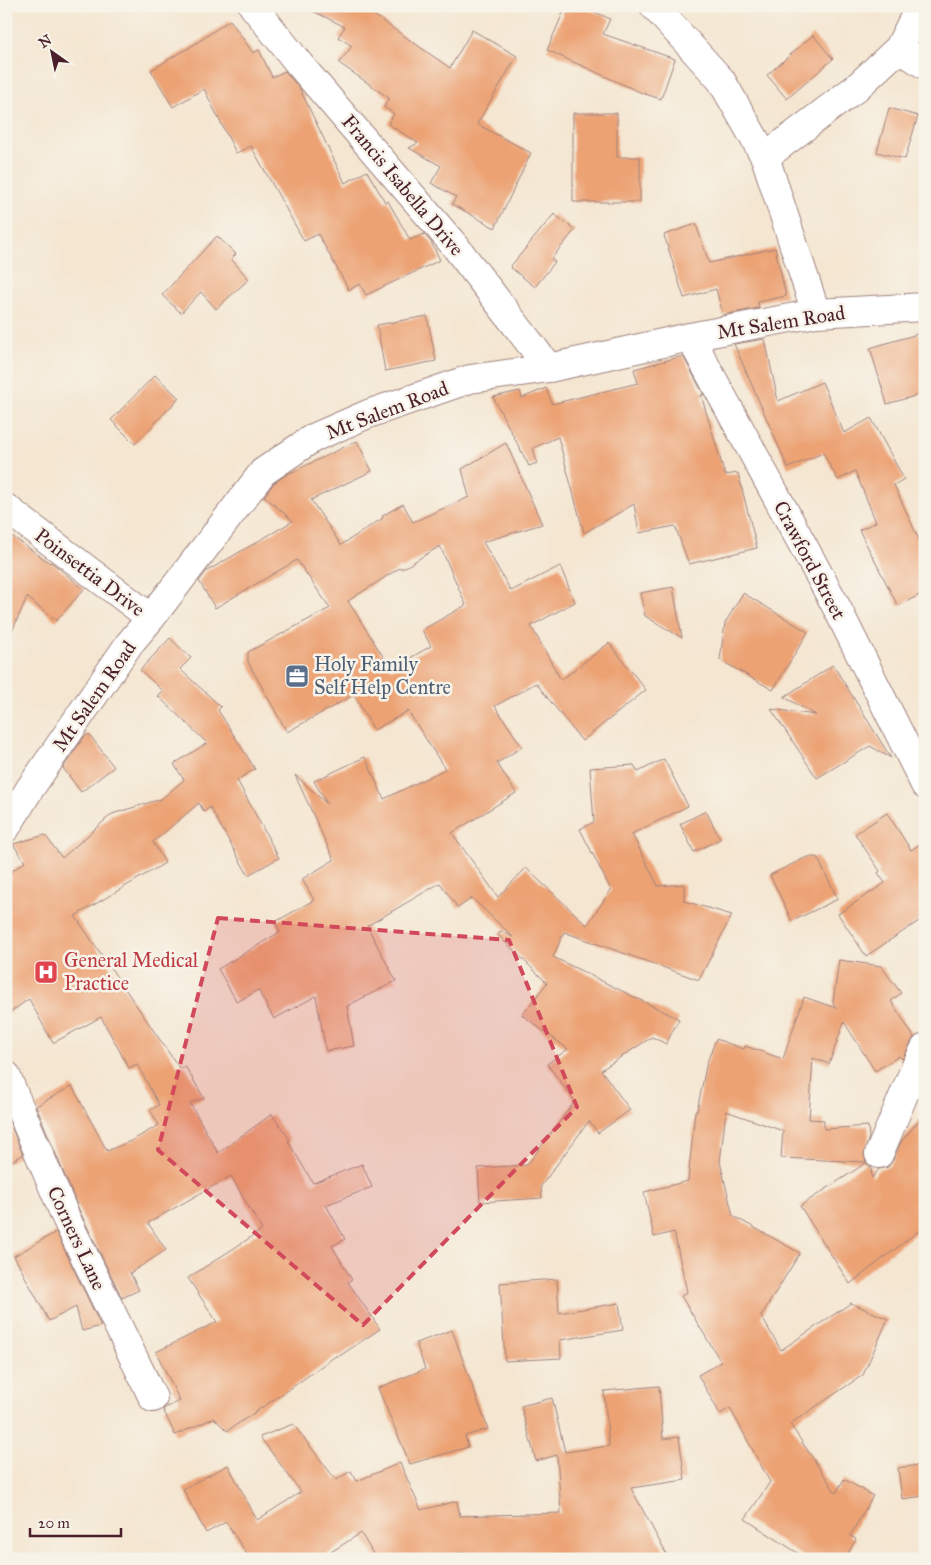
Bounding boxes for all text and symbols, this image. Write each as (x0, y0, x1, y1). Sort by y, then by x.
north arrow (28, 28, 78, 78)
text: N (36, 31, 55, 52)
street label: Francis Isabella Drive (337, 110, 469, 260)
street label: Mt Salem Road (715, 300, 847, 344)
street label: Mt Salem Road (322, 376, 452, 444)
street label: Crawford Street (769, 497, 851, 623)
street label: Poinsettia Drive (30, 523, 150, 621)
street label: Mt Salem Road (47, 636, 141, 756)
place label: Holy Family Self Help Centre (314, 652, 451, 699)
office icon: Holy Family Self Help Centre (284, 663, 310, 689)
place label: General Medical Practice (64, 948, 199, 995)
hospital icon: General Medical Practice (33, 959, 59, 985)
street label: Corners Lane (42, 1182, 112, 1294)
scale bar (30, 1505, 121, 1537)
text: 20 m (38, 1514, 70, 1532)

